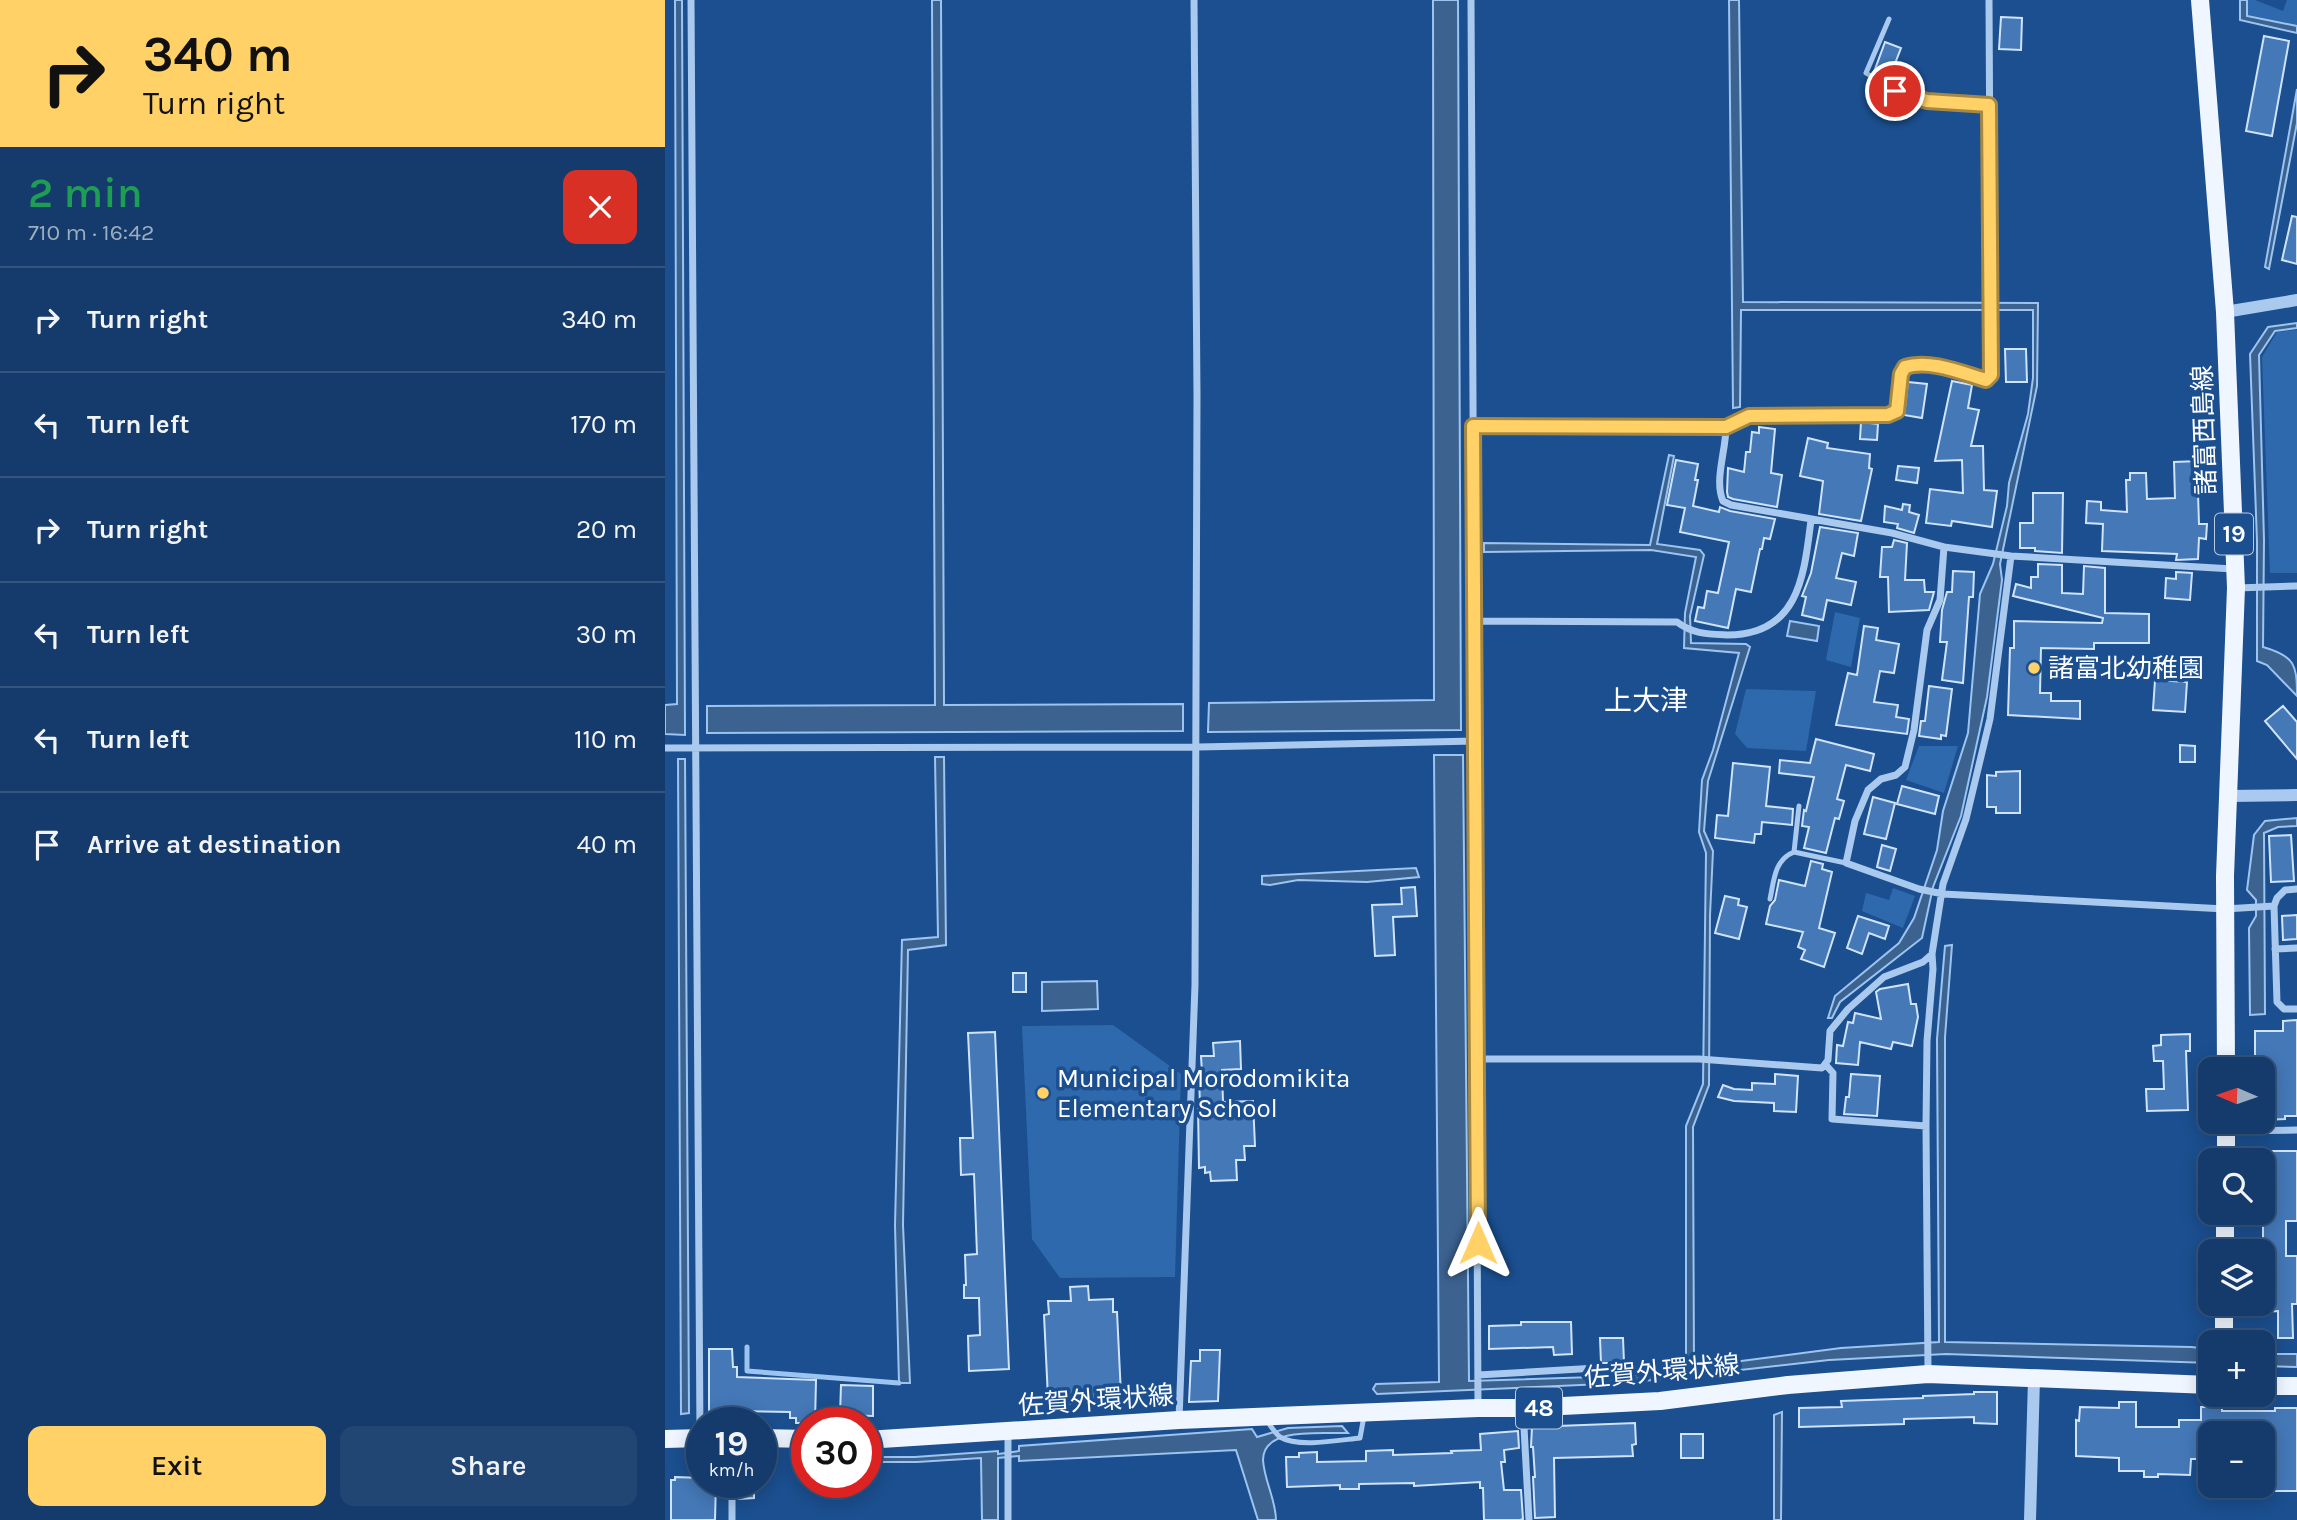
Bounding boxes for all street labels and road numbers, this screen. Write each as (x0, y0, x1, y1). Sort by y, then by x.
street label: 諸富西島線 (2187, 364, 2222, 495)
road number: 19 (2215, 514, 2253, 554)
street label: 佐賀外環状線 (1583, 1349, 1741, 1394)
street label: 佐賀外環状線 (1017, 1380, 1175, 1421)
road number: 48 (1516, 1388, 1562, 1428)

